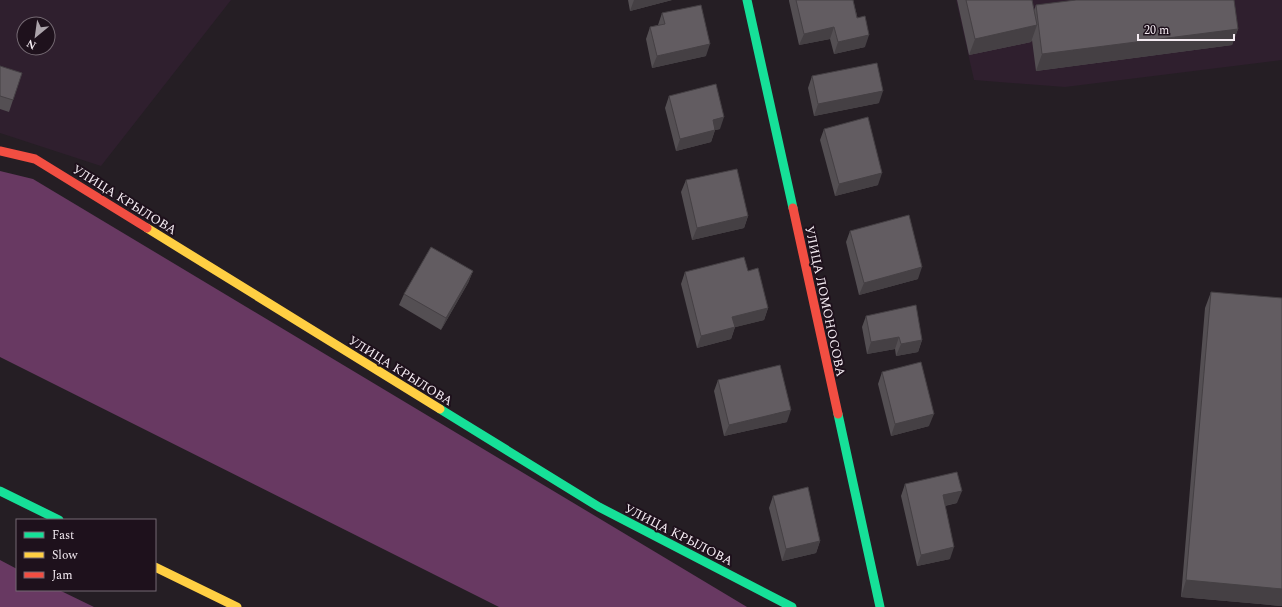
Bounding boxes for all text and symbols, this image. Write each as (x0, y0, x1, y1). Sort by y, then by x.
north arrow (16, 16, 56, 56)
scale bar (1138, 16, 1234, 42)
text: 20 m (1144, 21, 1169, 40)
text: N (23, 35, 39, 54)
street label: УЛИЦА КРЫЛОВА (68, 160, 181, 240)
street label: УЛИЦА ЛОМОНОСОВА (799, 224, 851, 379)
street label: УЛИЦА КРЫЛОВА (344, 331, 457, 411)
street label: УЛИЦА КРЫЛОВА (621, 499, 737, 571)
legend (16, 519, 156, 591)
text: Fast (52, 526, 74, 545)
text: Slow (52, 546, 78, 565)
text: Jam (52, 566, 73, 585)

